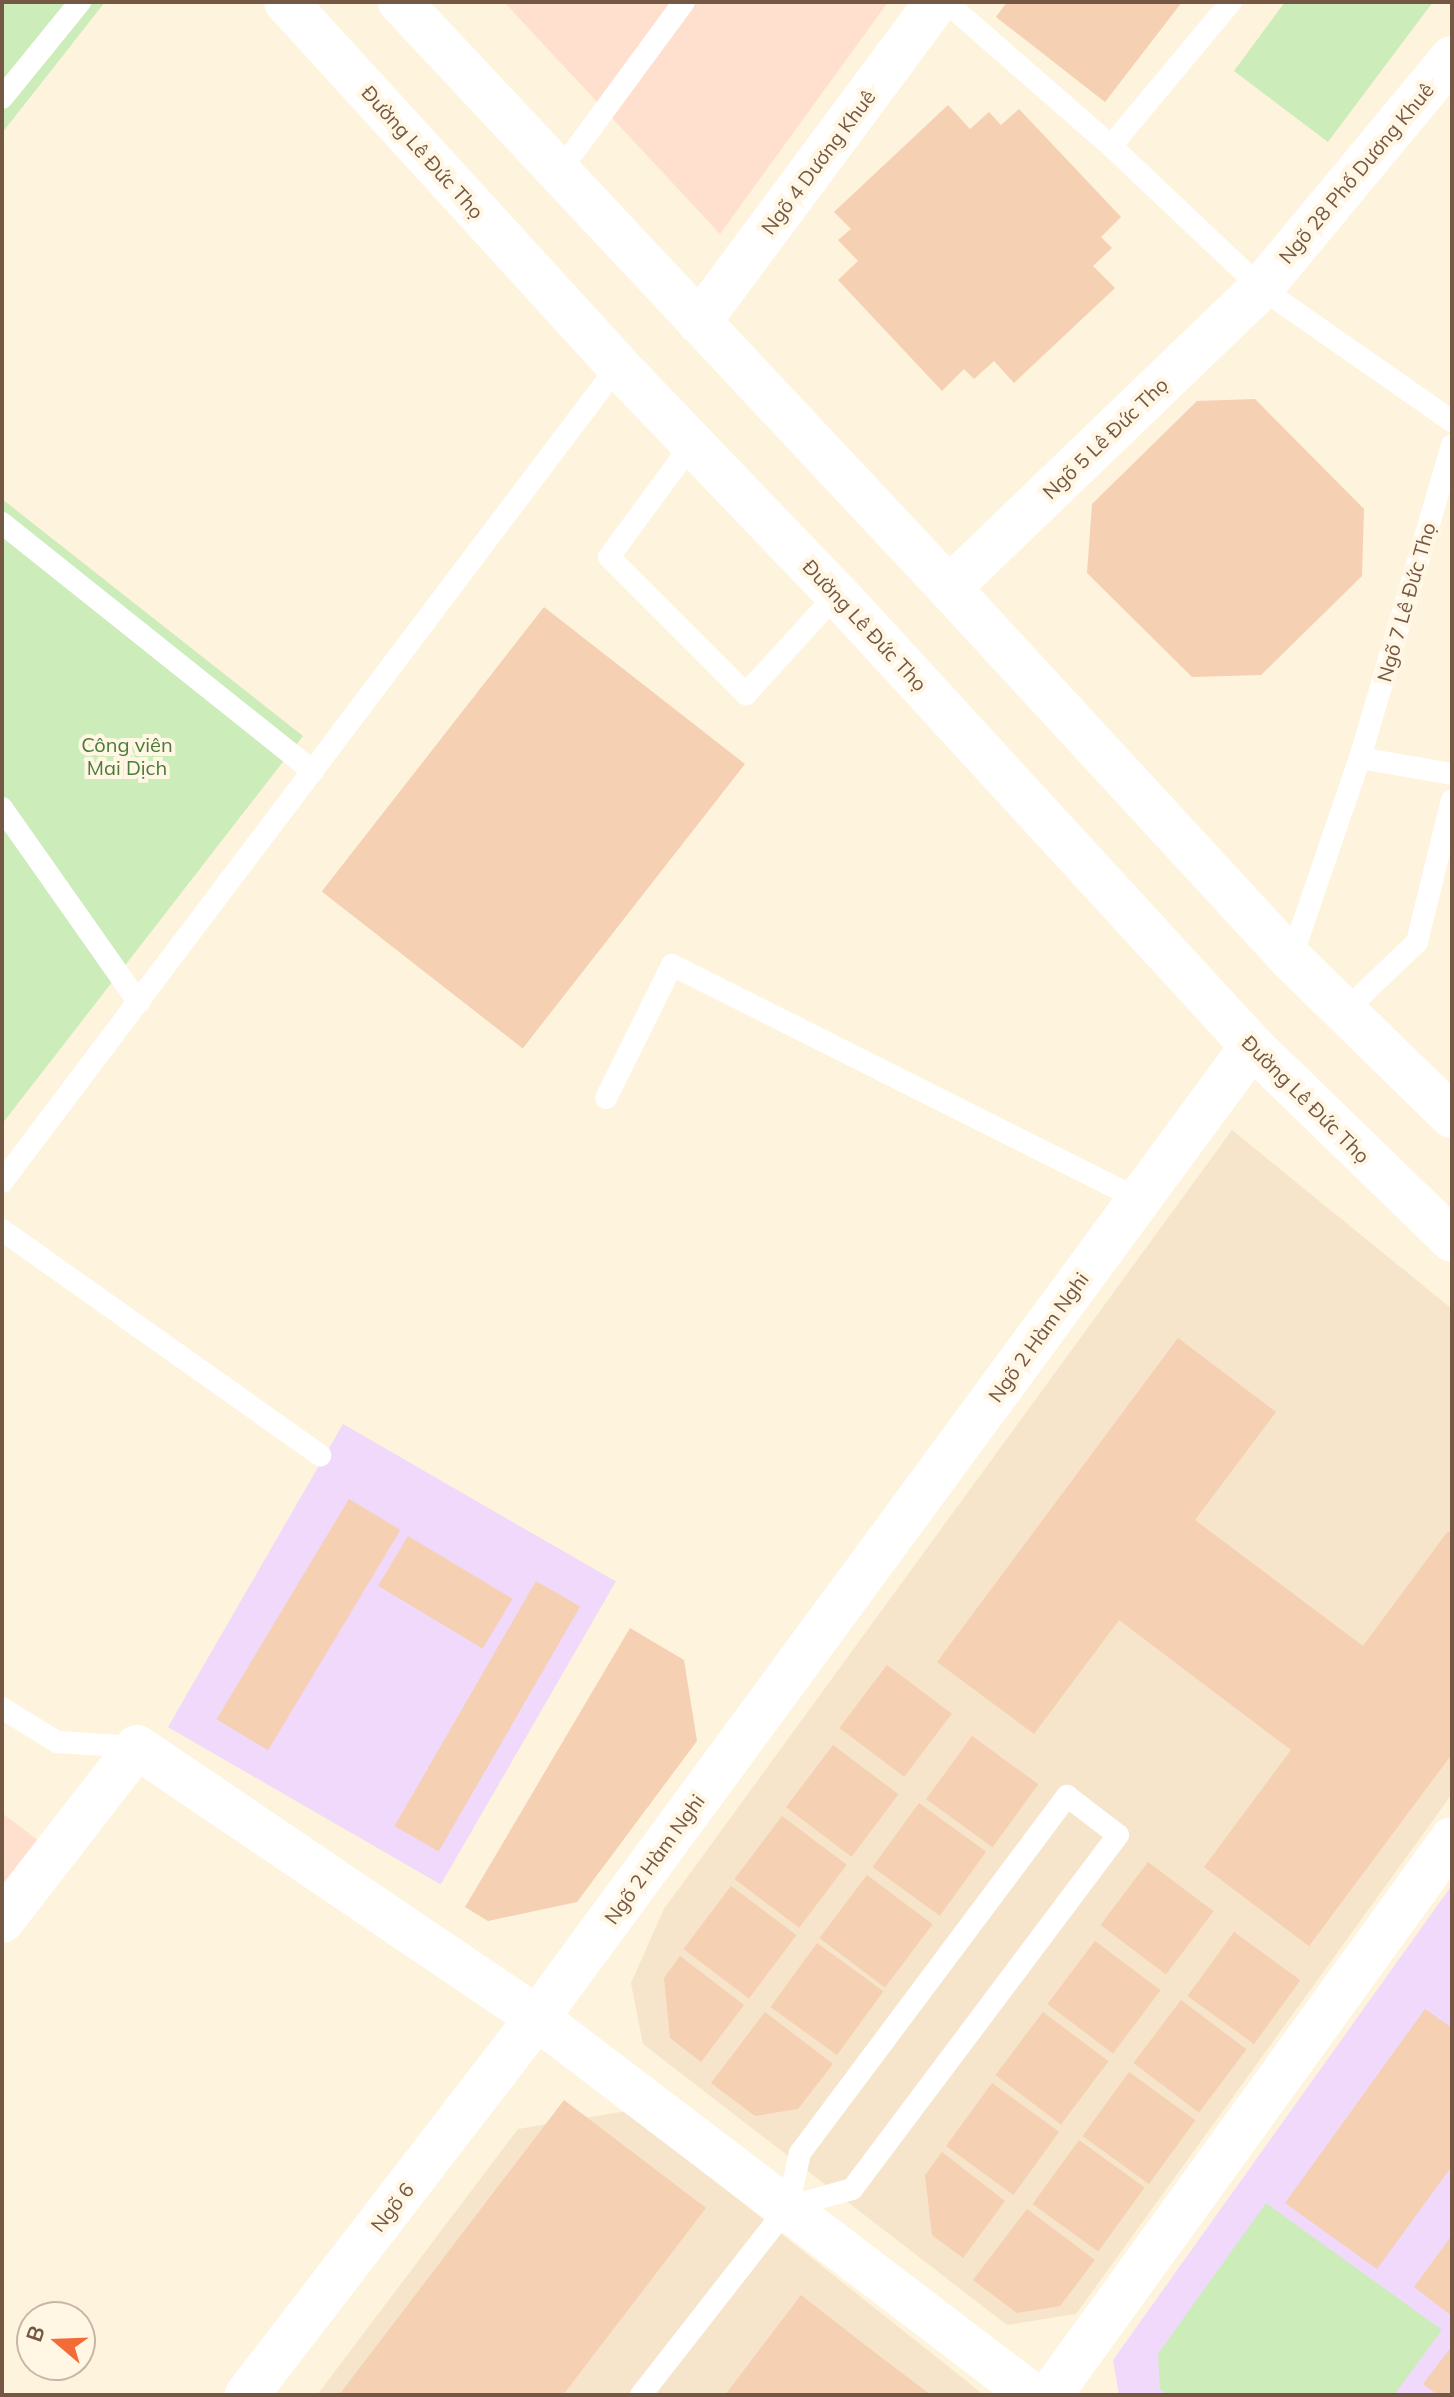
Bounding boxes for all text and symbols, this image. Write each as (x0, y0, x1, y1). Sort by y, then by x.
street label: Ngõ 28 Phố Dương Khuê (1274, 78, 1438, 268)
street label: Đường Lê Đức Thọ (357, 81, 489, 223)
street label: Ngõ 4 Dương Khuê (756, 85, 880, 239)
street label: Ngõ 5 Lê Đức Thọ (1037, 372, 1173, 504)
street label: Ngõ 7 Lê Đức Thọ (1372, 520, 1440, 684)
street label: Đường Lê Đức Thọ (798, 554, 932, 696)
park label: Công viên Mai Dịch (81, 733, 173, 780)
street label: Đường Lê Đức Thọ (1237, 1030, 1375, 1168)
street label: Ngõ 2 Hàm Nghi (983, 1267, 1093, 1407)
street label: Ngõ 2 Hàm Nghi (599, 1789, 709, 1929)
street label: Ngõ 6 (365, 2178, 419, 2236)
north arrow (16, 2301, 96, 2381)
text: B (19, 2322, 51, 2346)

